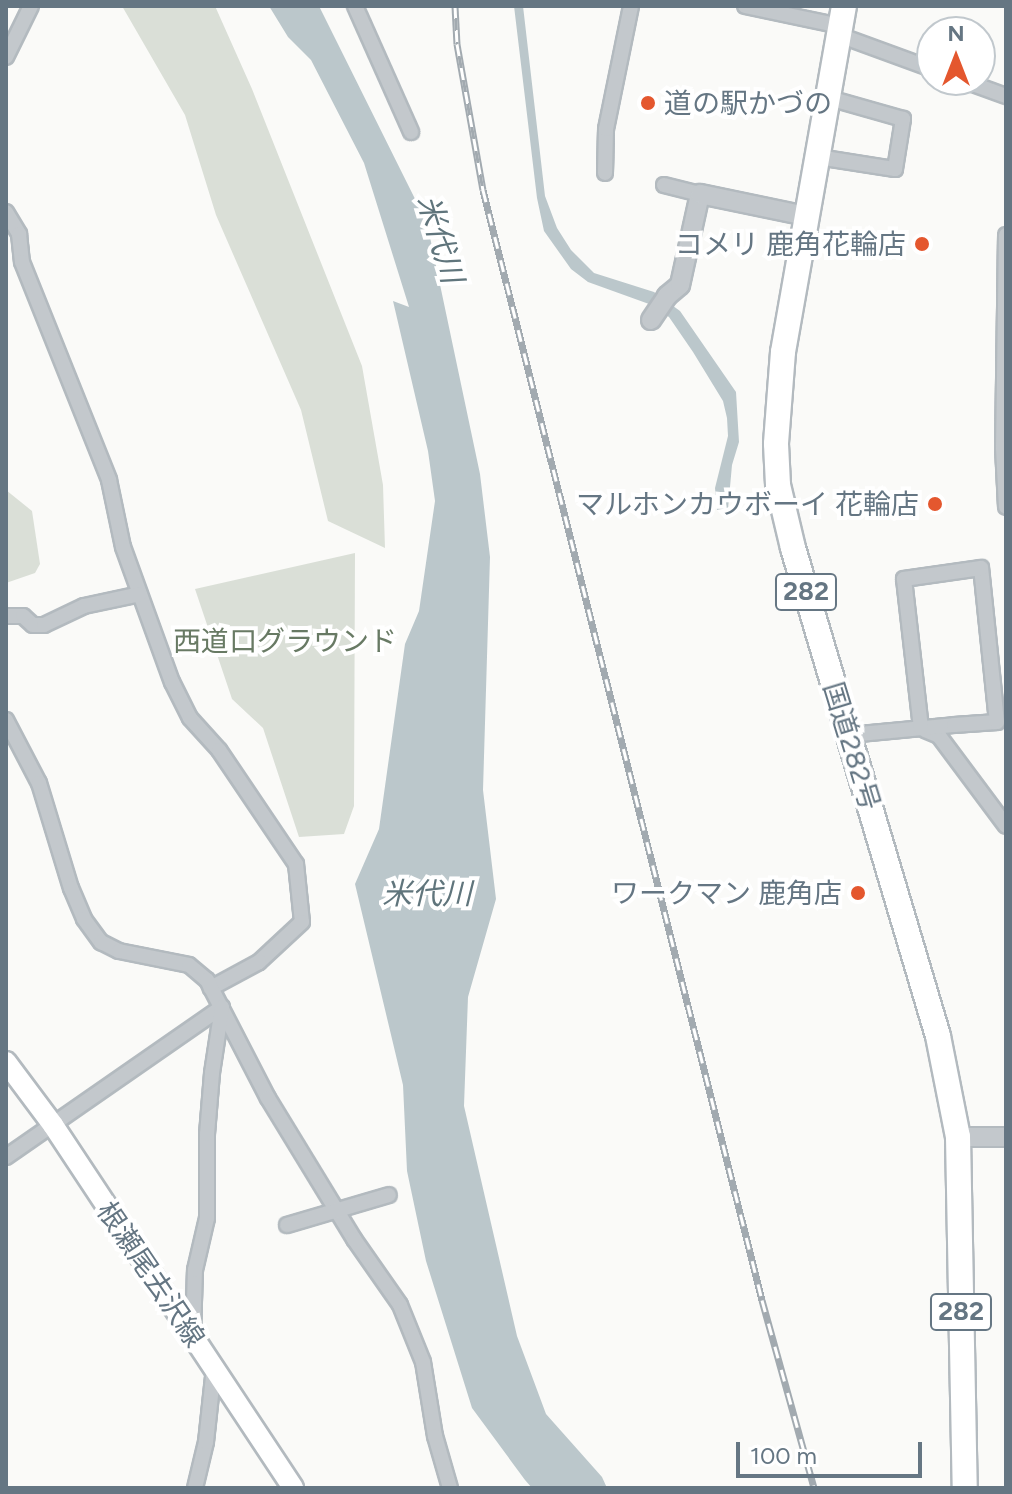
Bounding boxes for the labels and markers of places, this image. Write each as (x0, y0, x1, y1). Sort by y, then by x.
place label: 道の駅かづの (664, 86, 832, 120)
marker: 道の駅かづの (639, 94, 657, 112)
place label: コメリ 鹿角花輪店 (675, 227, 906, 261)
marker: コメリ 鹿角花輪店 (913, 235, 931, 253)
place label: マルホンカウボーイ 花輪店 (576, 487, 919, 521)
marker: マルホンカウボーイ 花輪店 (926, 495, 944, 513)
place label: ワークマン 鹿角店 (611, 876, 842, 910)
marker: ワークマン 鹿角店 (849, 884, 867, 902)

